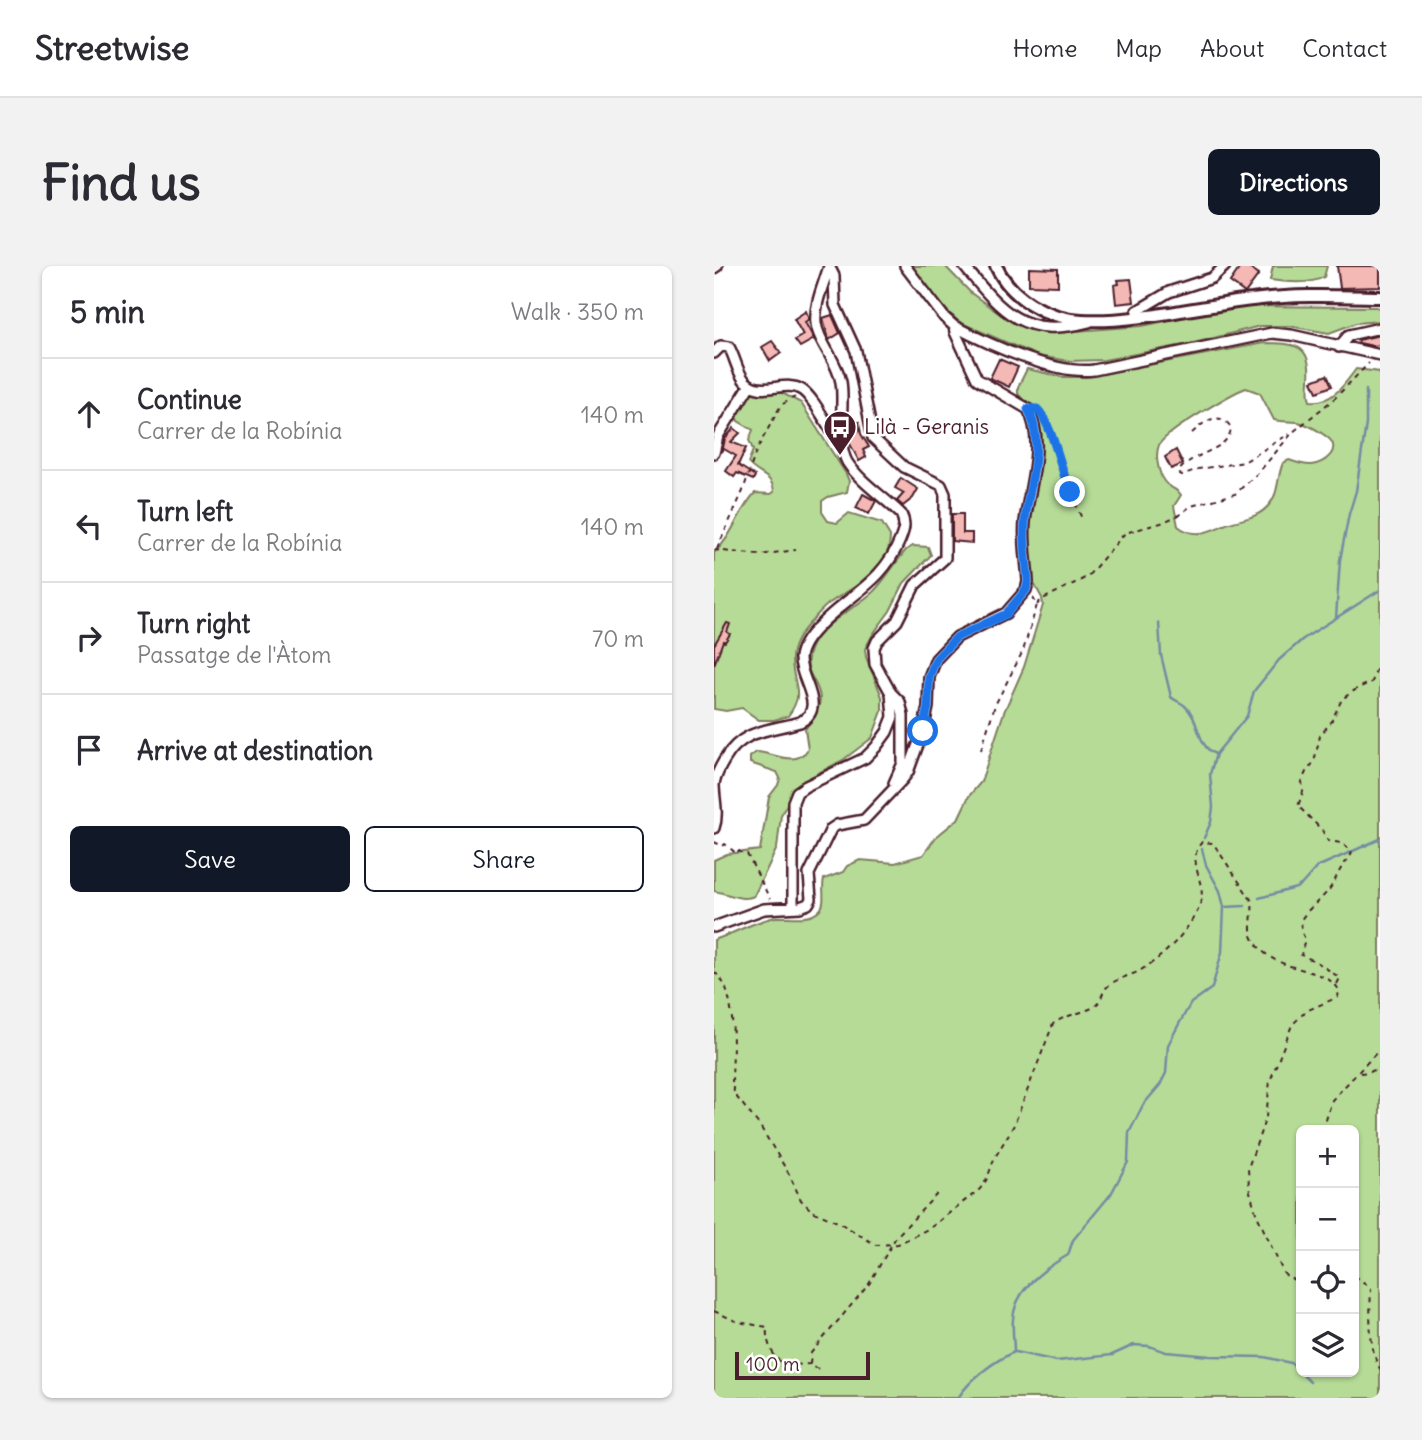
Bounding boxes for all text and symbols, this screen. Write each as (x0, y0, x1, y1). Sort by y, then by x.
text: Streetwise (35, 27, 189, 69)
text: Home (1013, 33, 1077, 63)
text: Map (1115, 33, 1162, 63)
text: About (1200, 33, 1264, 63)
text: Contact (1302, 33, 1387, 63)
button: Directions (1208, 149, 1380, 215)
text: Find us (42, 152, 200, 213)
text: 5 min (70, 293, 145, 331)
text: Walk · 350 m (511, 297, 644, 326)
text: Continue (137, 383, 242, 416)
icon: ahead (70, 395, 108, 433)
text: 140 m (581, 400, 644, 429)
bus stop icon: Lilà - Geranis (821, 408, 859, 457)
place label: Lilà - Geranis (864, 413, 989, 440)
text: Carrer de la Robínia (137, 416, 342, 445)
route end (1054, 476, 1085, 507)
text: Turn left (137, 495, 233, 528)
icon: left (70, 507, 108, 545)
text: 140 m (581, 512, 644, 541)
text: Carrer de la Robínia (137, 528, 342, 557)
text: Turn right (137, 607, 250, 640)
icon: right (70, 619, 108, 657)
text: 70 m (592, 624, 644, 653)
text: Passatge de l'Àtom (137, 640, 331, 669)
route start (907, 715, 938, 746)
icon: arrive (70, 731, 108, 769)
text: Arrive at destination (137, 734, 373, 767)
button: Save (70, 826, 350, 892)
button: Share (364, 826, 644, 892)
map controls (1296, 1125, 1359, 1377)
button: + (1296, 1125, 1359, 1188)
button: − (1296, 1188, 1359, 1251)
button: locate (1296, 1251, 1359, 1314)
button: layers (1296, 1314, 1359, 1377)
scale bar (735, 1349, 870, 1381)
text: 100 m (746, 1352, 800, 1376)

